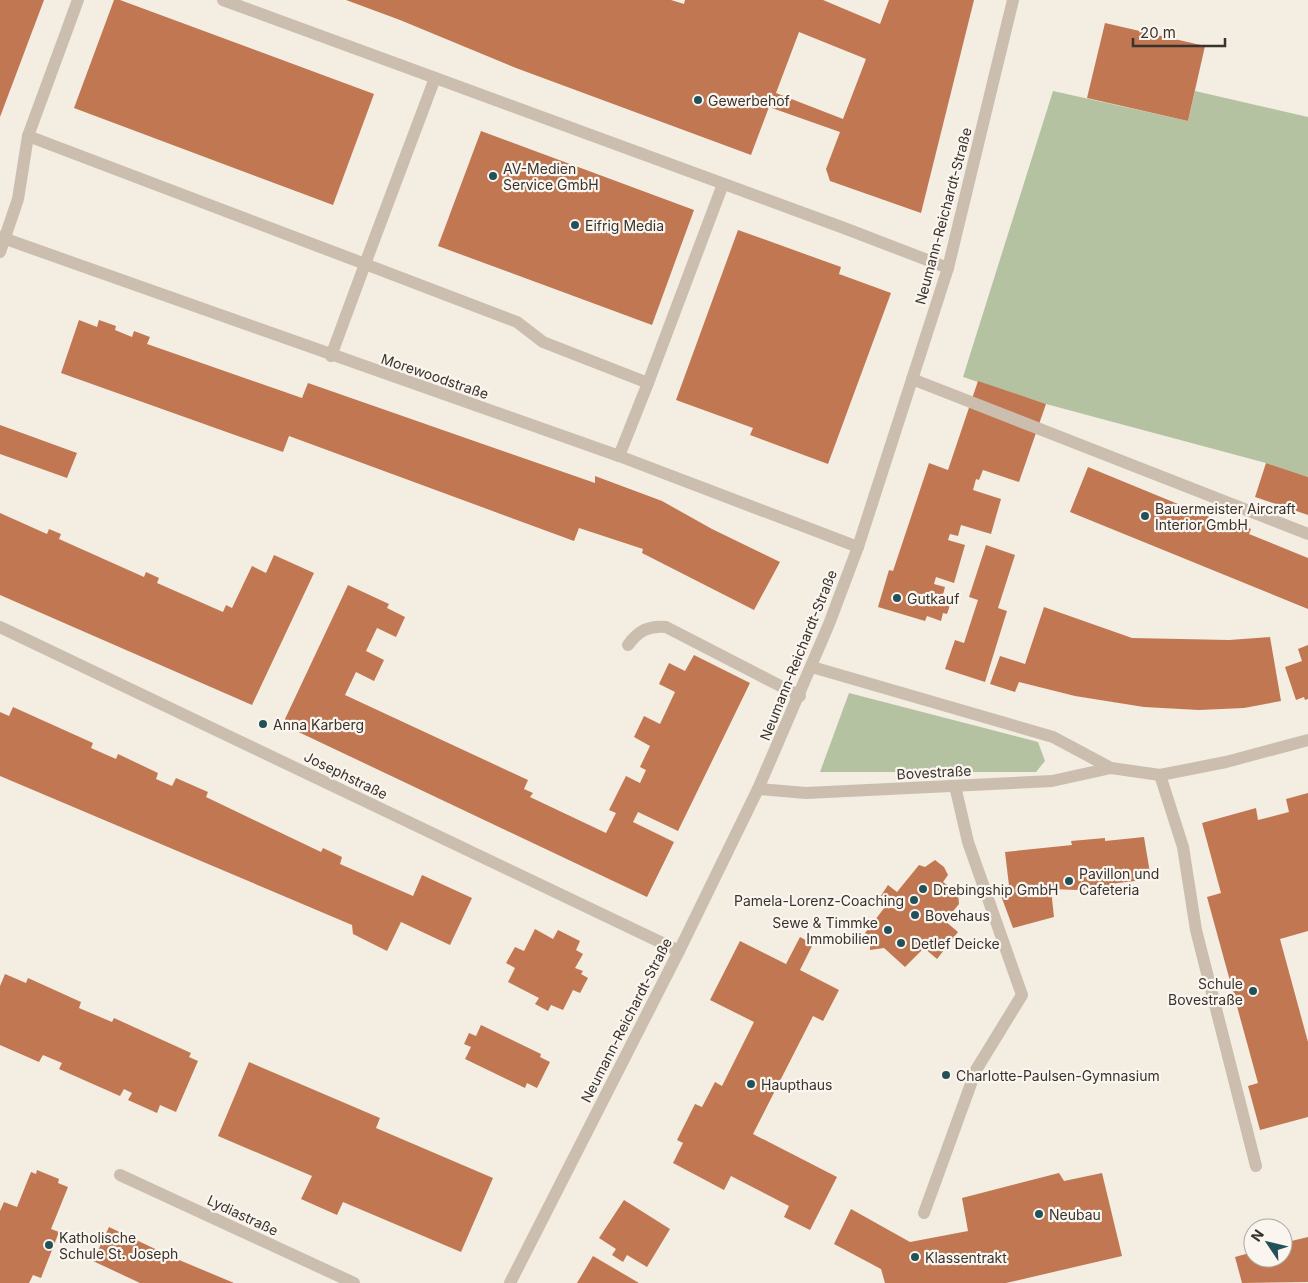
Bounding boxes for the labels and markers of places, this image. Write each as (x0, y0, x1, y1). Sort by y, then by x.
place label: Gewerbehof (708, 92, 790, 109)
marker: Gewerbehof (692, 94, 704, 106)
place label: AV-Medien Service GmbH (503, 160, 599, 193)
marker: AV-Medien Service GmbH (487, 170, 499, 182)
place label: Eifrig Media (585, 217, 664, 234)
marker: Eifrig Media (569, 219, 581, 231)
place label: Bauermeister Aircraft Interior GmbH (1155, 500, 1296, 533)
marker: Bauermeister Aircraft Interior GmbH (1139, 510, 1151, 522)
place label: Gutkauf (907, 590, 959, 607)
marker: Gutkauf (891, 592, 903, 604)
place label: Anna Karberg (273, 716, 364, 733)
marker: Anna Karberg (257, 718, 269, 730)
place label: Pavillon und Cafeteria (1079, 865, 1159, 898)
marker: Pavillon und Cafeteria (1063, 875, 1075, 887)
place label: Drebingship GmbH (933, 881, 1058, 898)
marker: Drebingship GmbH (917, 883, 929, 895)
place label: Pamela-Lorenz-Coaching (734, 892, 904, 909)
marker: Pamela-Lorenz-Coaching (908, 894, 920, 906)
place label: Bovehaus (925, 907, 990, 924)
marker: Bovehaus (909, 909, 921, 921)
place label: Sewe & Timmke Immobilien (772, 914, 878, 947)
marker: Sewe & Timmke Immobilien (882, 924, 894, 936)
place label: Detlef Deicke (911, 935, 1000, 952)
marker: Detlef Deicke (895, 937, 907, 949)
place label: Schule Bovestraße (1168, 975, 1243, 1008)
marker: Schule Bovestraße (1247, 985, 1259, 997)
place label: Charlotte-Paulsen-Gymnasium (956, 1067, 1160, 1084)
marker: Charlotte-Paulsen-Gymnasium (940, 1069, 952, 1081)
place label: Haupthaus (761, 1076, 833, 1093)
marker: Haupthaus (745, 1078, 757, 1090)
place label: Neubau (1049, 1206, 1101, 1223)
marker: Neubau (1033, 1208, 1045, 1220)
place label: Katholische Schule St. Joseph (59, 1229, 178, 1262)
marker: Katholische Schule St. Joseph (43, 1239, 55, 1251)
place label: Klassentrakt (925, 1249, 1007, 1266)
marker: Klassentrakt (909, 1251, 921, 1263)

